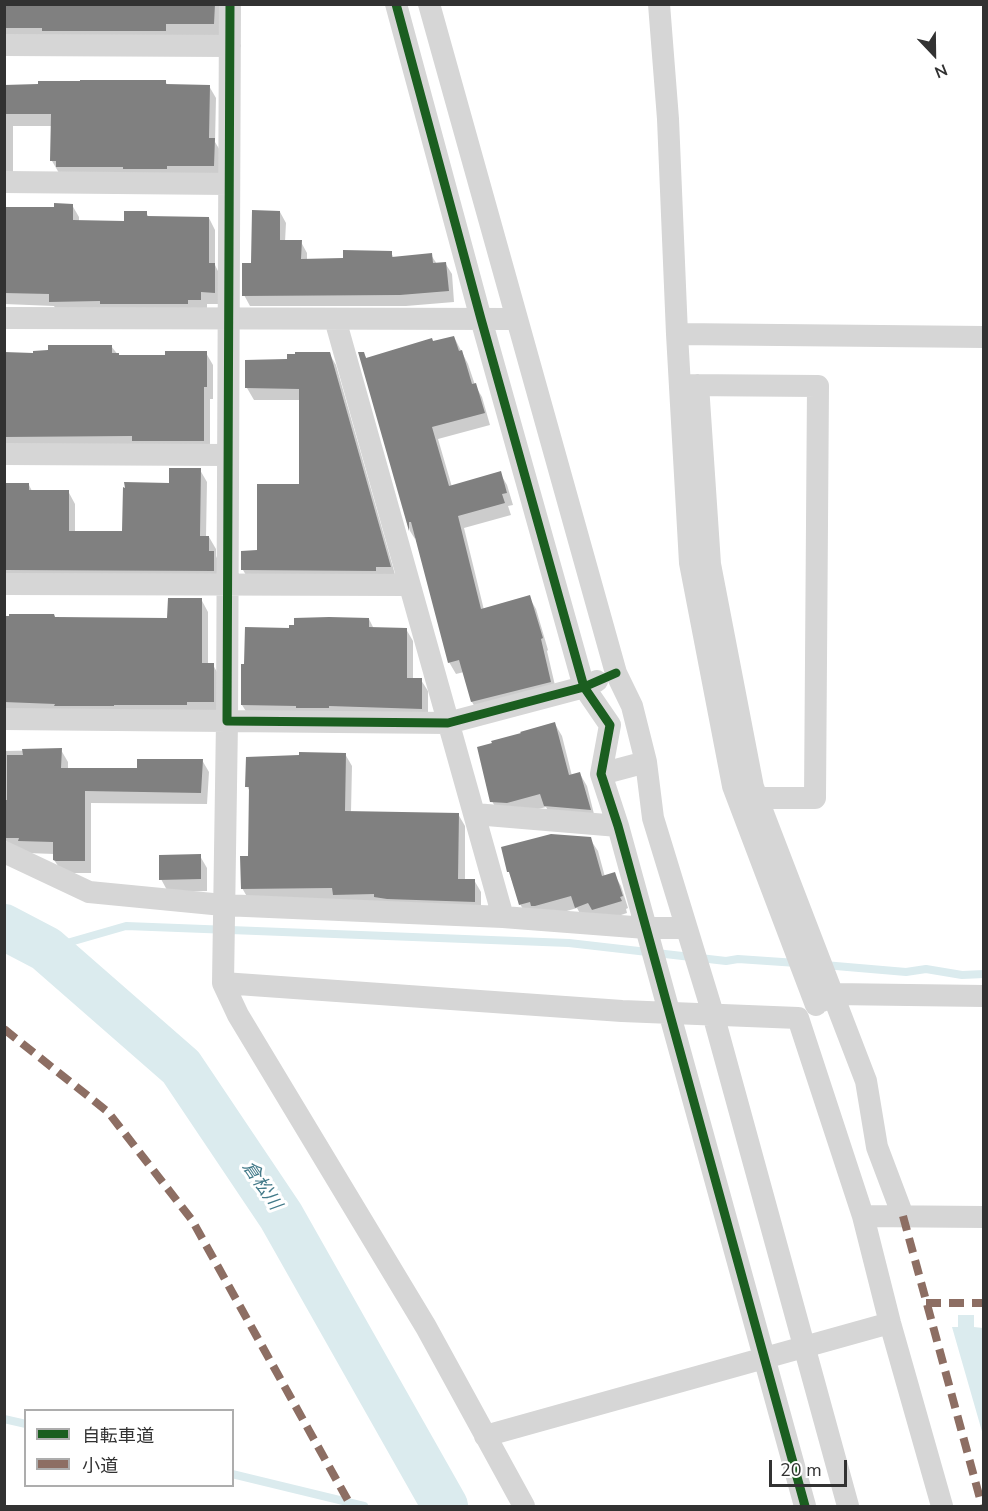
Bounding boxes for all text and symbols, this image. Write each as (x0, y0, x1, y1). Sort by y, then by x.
north arrow (904, 24, 964, 84)
text: N (931, 58, 950, 83)
water label: 倉松川 (237, 1158, 285, 1214)
legend (24, 1409, 234, 1487)
text: 自転車道 (82, 1424, 154, 1448)
scale bar (772, 1448, 850, 1486)
text: 小道 (82, 1454, 118, 1478)
text: 20 m (780, 1458, 822, 1482)

